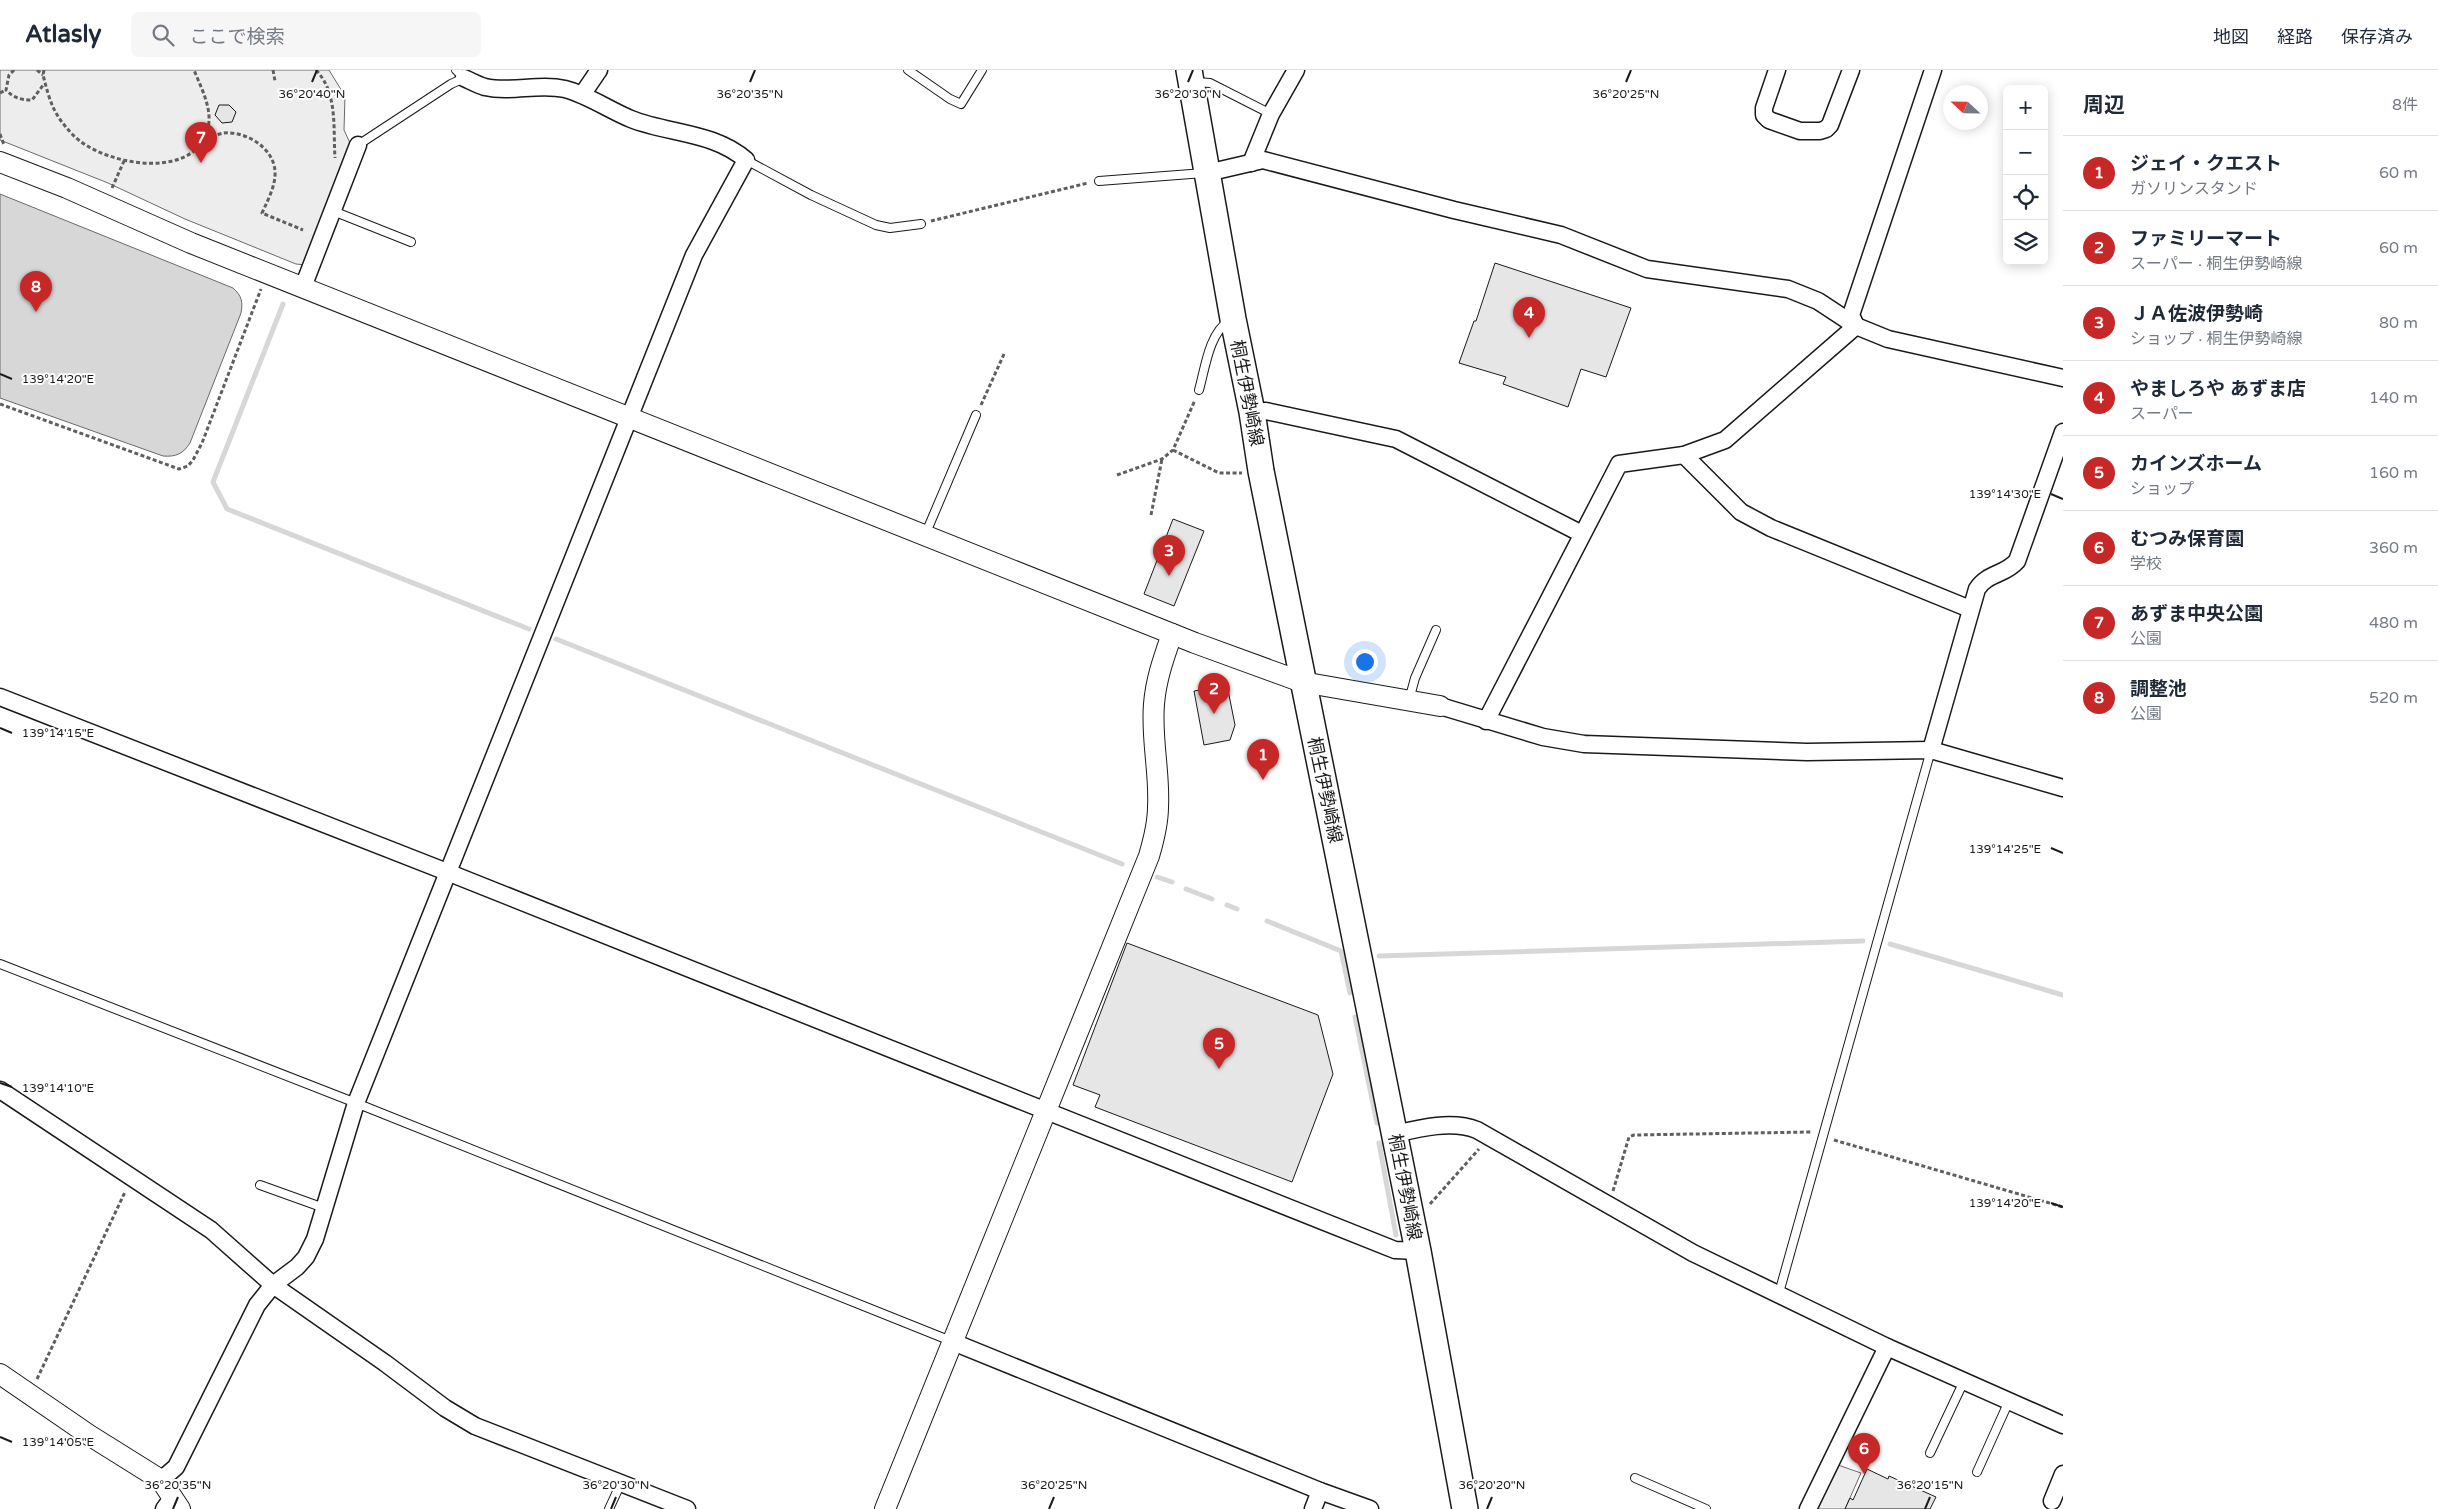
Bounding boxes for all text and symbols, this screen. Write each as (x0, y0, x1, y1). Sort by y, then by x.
search box (131, 12, 481, 57)
text: Atlasly (25, 20, 101, 49)
icon: search (149, 21, 177, 49)
text: ここで検索 (189, 26, 284, 48)
text: 地図 (2213, 26, 2249, 48)
text: 経路 (2277, 26, 2313, 48)
text: 保存済み (2341, 26, 2413, 48)
north arrow (1943, 85, 1988, 130)
map controls (2003, 85, 2048, 265)
button: + (2003, 85, 2048, 130)
text: 36°20'40"N (279, 87, 345, 101)
text: 36°20'35"N (717, 87, 783, 101)
text: 36°20'30"N (1155, 87, 1221, 101)
text: 36°20'25"N (1593, 87, 1659, 101)
text: 周辺 (2083, 93, 2125, 118)
text: 8件 (2392, 95, 2418, 115)
pin: 7 (185, 122, 217, 163)
button: − (2003, 130, 2048, 175)
text: ジェイ・クエスト (2130, 153, 2282, 175)
text: 1 (2094, 163, 2104, 183)
text: 60 m (2379, 163, 2418, 183)
button: locate (2003, 175, 2048, 220)
text: ガソリンスタンド (2130, 179, 2258, 199)
button: layers (2003, 220, 2048, 265)
text: ファミリーマート (2130, 228, 2282, 250)
text: 2 (2094, 238, 2104, 258)
text: 60 m (2379, 238, 2418, 258)
text: スーパー · 桐生伊勢崎線 (2130, 254, 2302, 274)
pin: 8 (20, 271, 52, 312)
pin: 4 (1513, 297, 1545, 338)
text: ＪＡ佐波伊勢崎 (2130, 303, 2263, 325)
text: 3 (2094, 313, 2104, 333)
text: 80 m (2379, 313, 2418, 333)
text: ショップ · 桐生伊勢崎線 (2130, 329, 2302, 349)
street label: 桐生伊勢崎線 (1226, 338, 1268, 448)
text: 139°14'20"E (22, 372, 95, 386)
text: やましろや あずま店 (2130, 378, 2306, 400)
text: 4 (2094, 388, 2104, 408)
text: 140 m (2369, 388, 2418, 408)
text: スーパー (2130, 404, 2194, 424)
text: カインズホーム (2130, 453, 2262, 475)
text: 5 (2094, 463, 2104, 483)
text: 160 m (2369, 463, 2418, 483)
text: ショップ (2130, 479, 2194, 499)
text: 139°14'30"E (1969, 487, 2042, 501)
text: むつみ保育園 (2130, 528, 2244, 550)
pin: 3 (1153, 535, 1185, 576)
text: 6 (2094, 538, 2104, 558)
text: 360 m (2369, 538, 2418, 558)
text: 学校 (2130, 554, 2162, 574)
text: あずま中央公園 (2130, 603, 2263, 625)
text: 7 (2094, 613, 2104, 633)
text: 480 m (2369, 613, 2418, 633)
text: 公園 (2130, 629, 2162, 649)
your location (1352, 649, 1378, 675)
pin: 2 (1198, 673, 1230, 714)
text: 調整池 (2130, 678, 2187, 700)
text: 8 (2094, 688, 2104, 708)
text: 520 m (2369, 688, 2418, 708)
text: 公園 (2130, 704, 2162, 724)
text: 139°14'15"E (22, 726, 95, 740)
street label: 桐生伊勢崎線 (1303, 735, 1347, 845)
pin: 1 (1247, 739, 1279, 780)
text: 139°14'25"E (1969, 842, 2042, 856)
pin: 5 (1203, 1028, 1235, 1069)
text: 139°14'10"E (22, 1081, 95, 1095)
street label: 桐生伊勢崎線 (1384, 1132, 1426, 1242)
text: 139°14'20"E (1969, 1196, 2042, 1210)
pin: 6 (1848, 1433, 1880, 1474)
text: 139°14'05"E (22, 1435, 95, 1449)
text: 36°20'35"N (145, 1478, 211, 1492)
text: 36°20'30"N (583, 1478, 649, 1492)
text: 36°20'25"N (1021, 1478, 1087, 1492)
text: 36°20'20"N (1459, 1478, 1525, 1492)
text: 36°20'15"N (1897, 1478, 1963, 1492)

